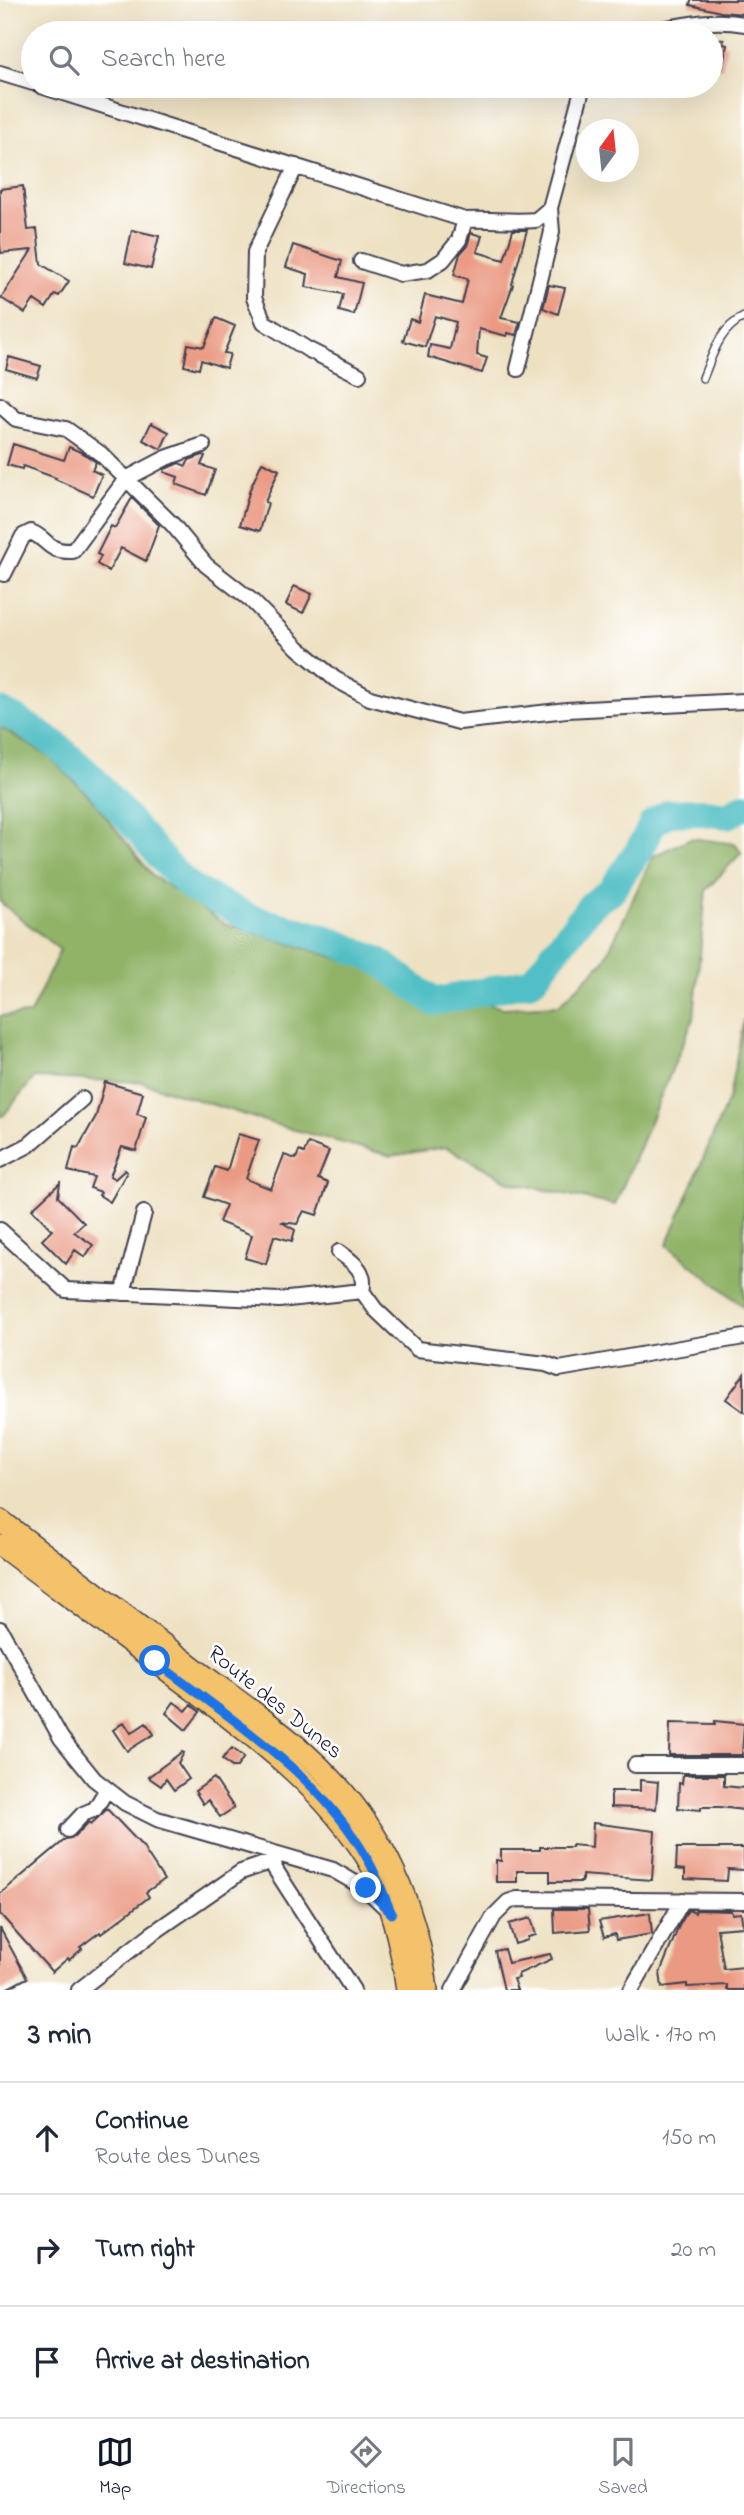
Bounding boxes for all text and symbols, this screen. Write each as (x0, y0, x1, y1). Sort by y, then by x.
search box (21, 21, 723, 98)
icon: search (45, 41, 83, 79)
text: Search here (101, 41, 226, 79)
north arrow (576, 119, 639, 182)
street label: Route des Dunes (200, 1638, 349, 1768)
route start (139, 1645, 170, 1676)
route end (350, 1872, 381, 1903)
text: 3 min (28, 2014, 91, 2058)
text: Walk · 170 m (605, 2019, 716, 2052)
text: Continue (95, 2103, 188, 2141)
icon: ahead (28, 2119, 66, 2157)
text: 150 m (662, 2122, 716, 2155)
text: Route des Dunes (95, 2141, 261, 2174)
icon: right (28, 2231, 66, 2269)
text: Turn right (95, 2231, 195, 2269)
text: 20 m (671, 2234, 716, 2267)
icon: arrive (28, 2343, 66, 2381)
text: Arrive at destination (95, 2343, 310, 2381)
tab: Map (96, 2433, 134, 2502)
tab: Directions (327, 2433, 406, 2502)
tab: Saved (598, 2433, 648, 2502)

